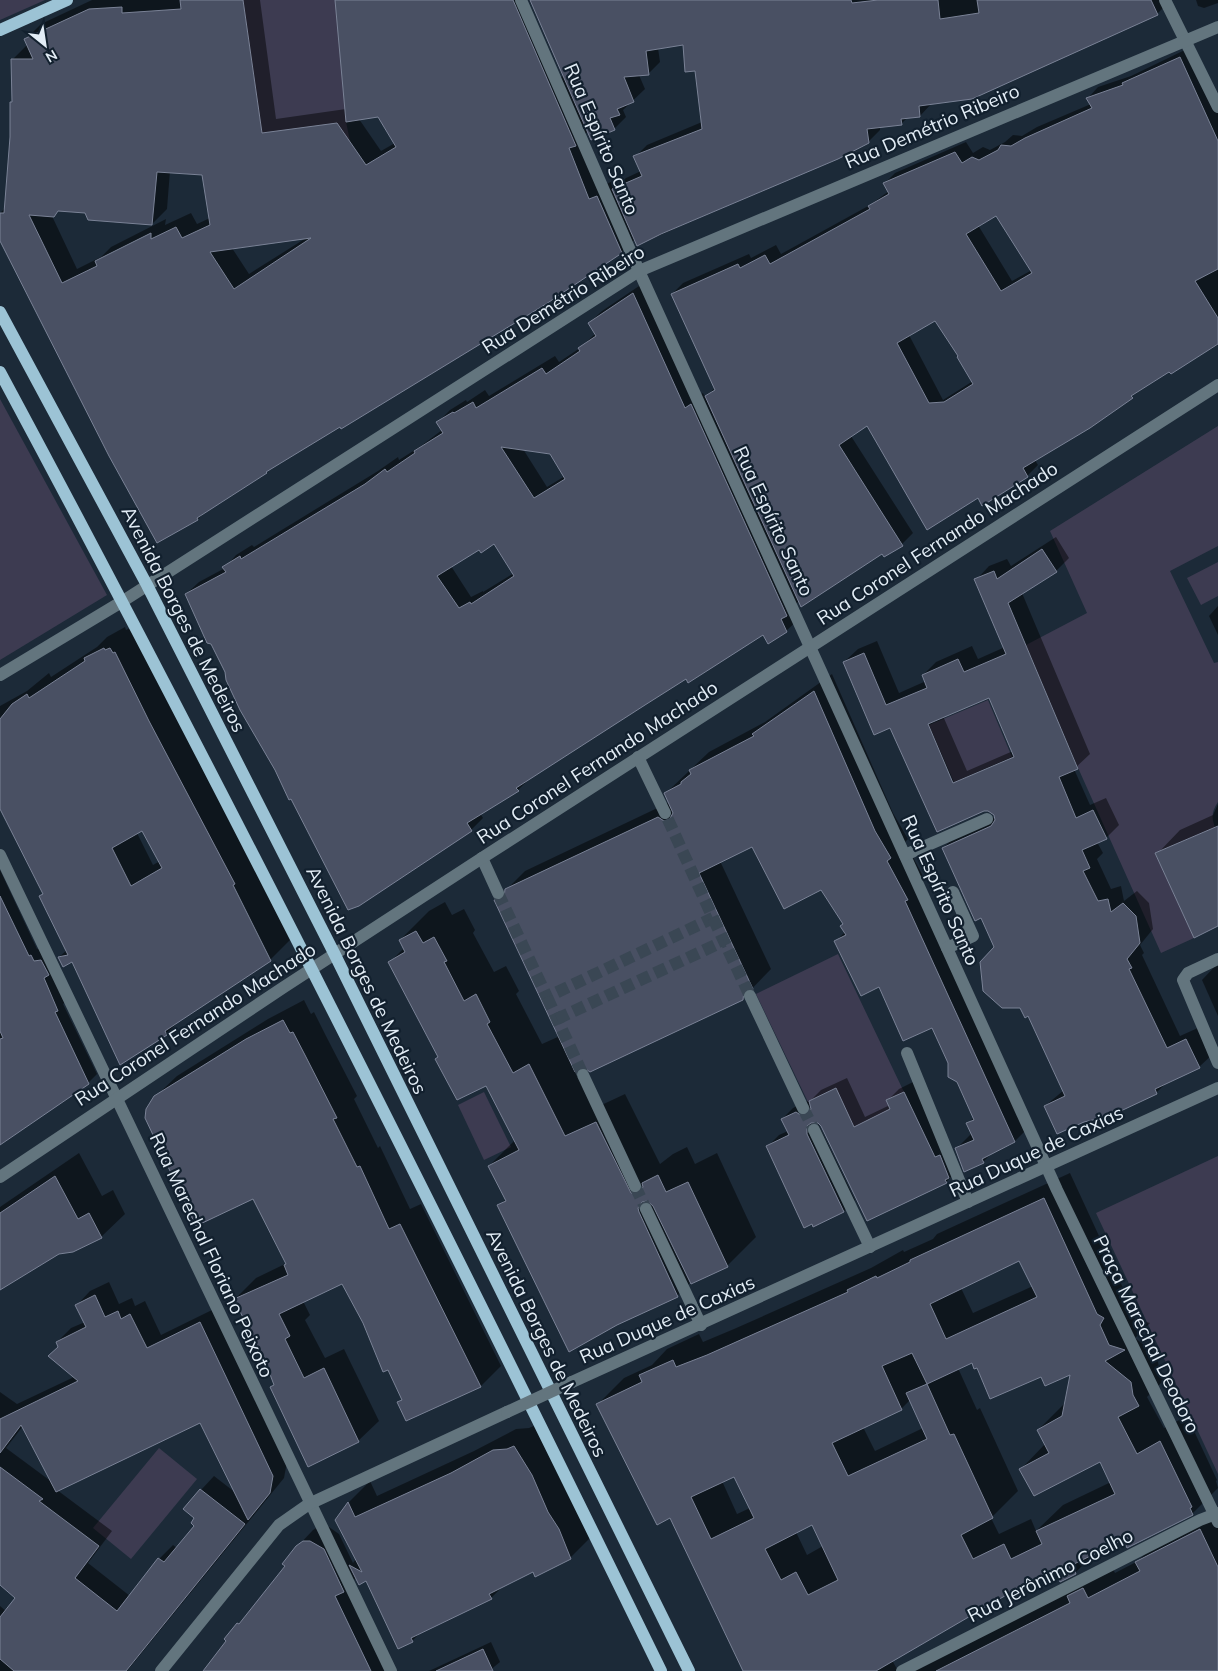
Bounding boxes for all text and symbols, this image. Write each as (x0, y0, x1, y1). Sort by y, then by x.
north arrow (20, 20, 70, 70)
text: N (42, 46, 61, 67)
street label: Rua Espírito Santo (559, 60, 645, 218)
street label: Rua Demétrio Ribeiro (841, 78, 1023, 174)
street label: Rua Demétrio Ribeiro (477, 239, 649, 359)
street label: Rua Espírito Santo (729, 442, 819, 600)
street label: Rua Coronel Fernando Machado (812, 456, 1062, 630)
street label: Avenida Borges de Medeiros (116, 502, 252, 736)
street label: Rua Coronel Fernando Machado (472, 675, 722, 849)
street label: Rua Espírito Santo (897, 811, 985, 969)
street label: Avenida Borges de Medeiros (301, 862, 433, 1098)
street label: Rua Coronel Fernando Machado (70, 937, 320, 1111)
street label: Rua Duque de Caxias (945, 1100, 1127, 1202)
street label: Rua Marechal Floriano Peixoto (145, 1129, 279, 1381)
street label: Avenida Borges de Medeiros (481, 1225, 613, 1461)
street label: Praça Marechal Deodoro (1089, 1231, 1205, 1437)
street label: Rua Duque de Caxias (576, 1269, 758, 1369)
street label: Rua Jerônimo Coelho (963, 1523, 1137, 1627)

